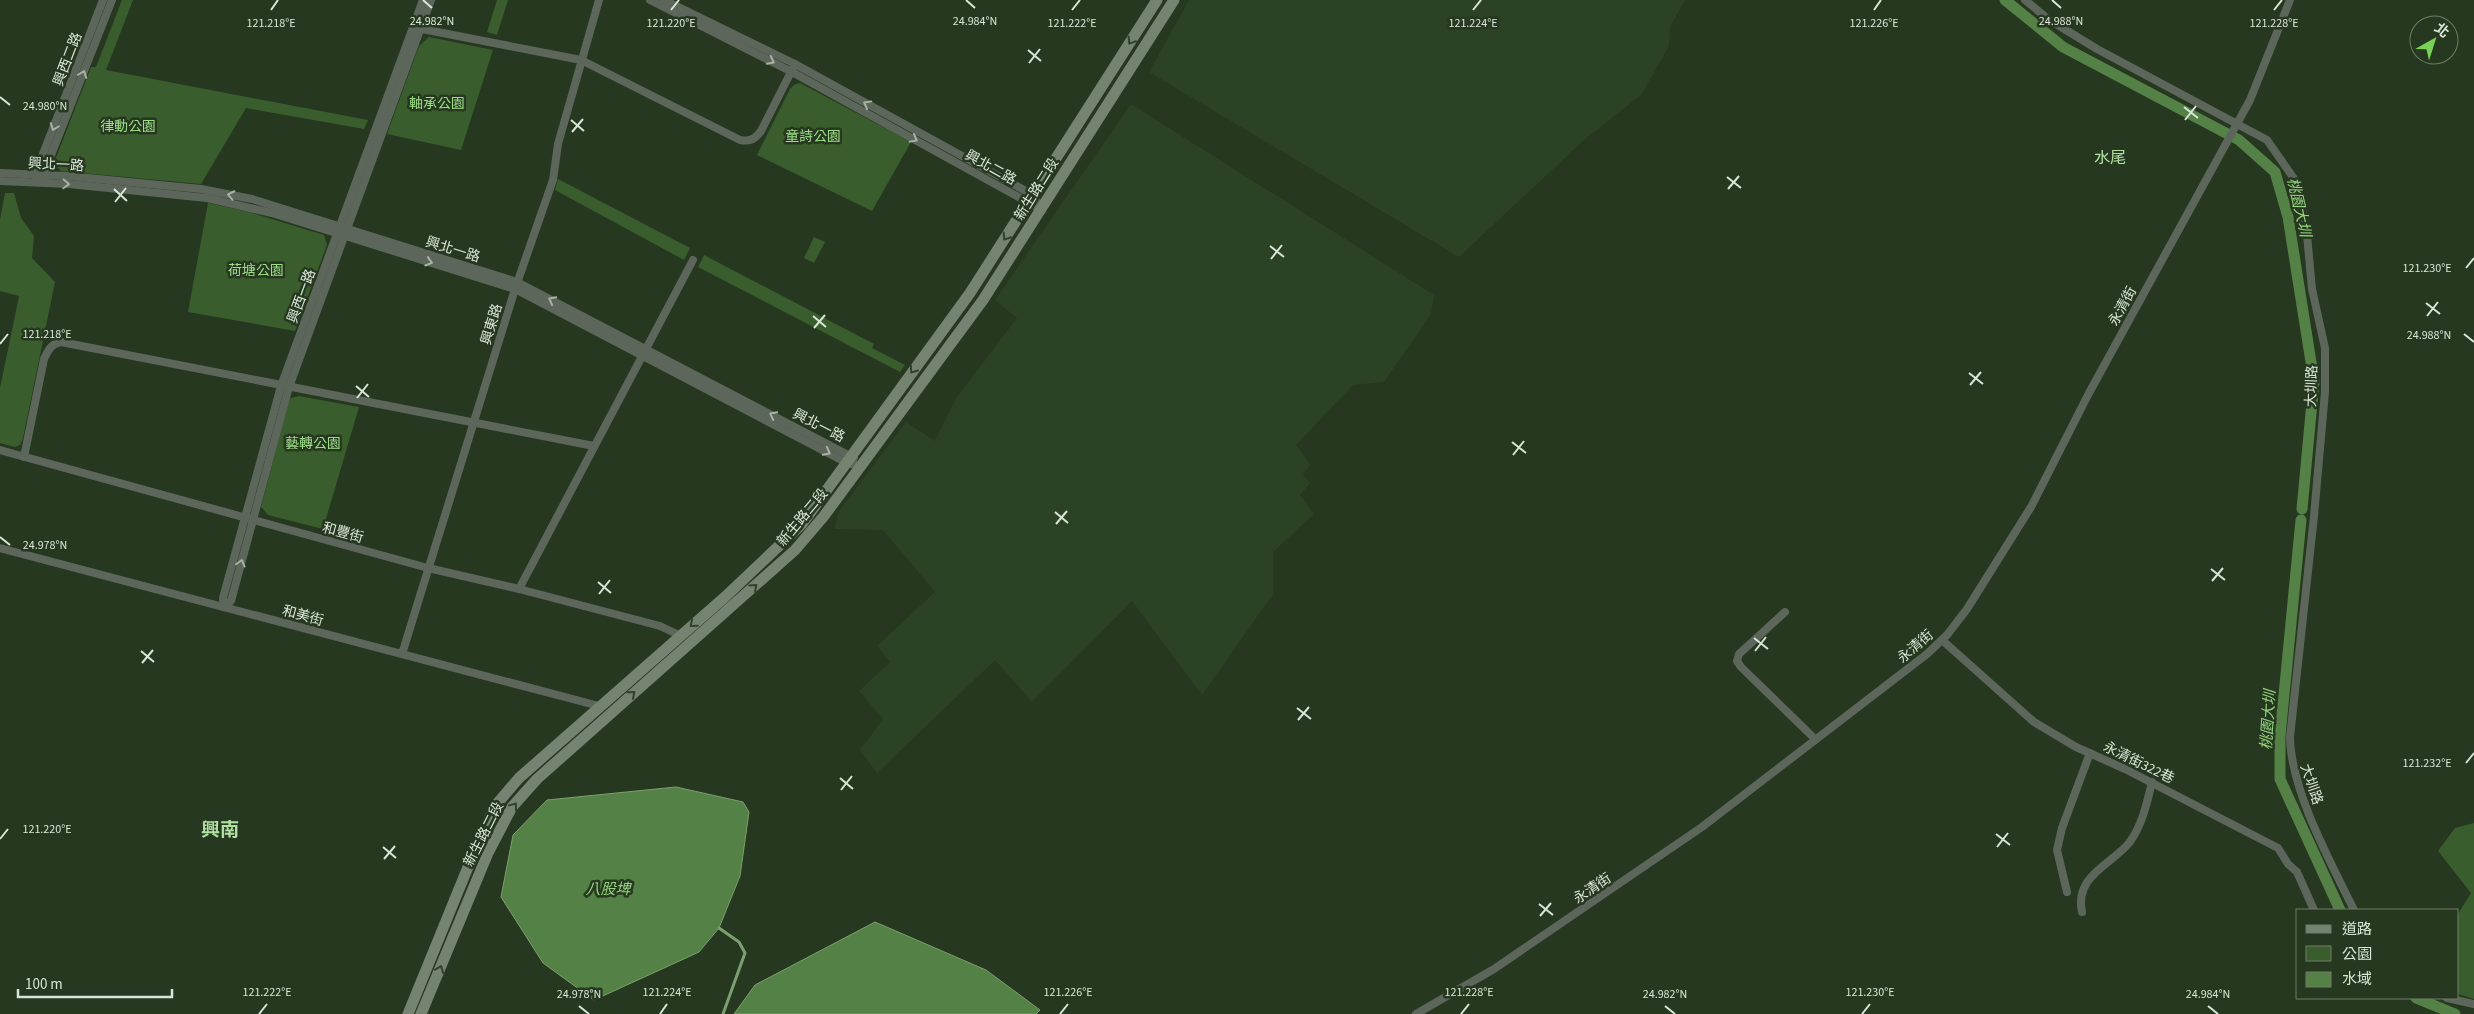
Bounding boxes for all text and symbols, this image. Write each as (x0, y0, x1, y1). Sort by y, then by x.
text: 24.982°N (410, 13, 454, 30)
text: 24.984°N (953, 13, 997, 30)
text: 24.988°N (2039, 13, 2083, 30)
text: 121.218°E (246, 15, 296, 32)
text: 121.220°E (646, 15, 696, 32)
text: 121.222°E (1047, 15, 1097, 32)
text: 121.224°E (1448, 15, 1498, 32)
text: 121.226°E (1849, 15, 1899, 32)
text: 121.228°E (2249, 15, 2299, 32)
north arrow (2409, 15, 2459, 65)
text: 北 (2430, 18, 2453, 43)
street label: 興西二路 (49, 30, 87, 89)
one-way arrow (1127, 35, 1137, 44)
one-way arrow (766, 55, 775, 65)
one-way arrow (77, 70, 87, 79)
park label: 軸承公園 (409, 94, 465, 114)
text: 24.980°N (23, 98, 67, 115)
one-way arrow (864, 100, 873, 110)
park label: 律動公園 (100, 117, 156, 137)
one-way arrow (49, 122, 60, 131)
park label: 童詩公園 (785, 127, 841, 147)
one-way arrow (908, 133, 917, 143)
street label: 興北二路 (961, 146, 1020, 190)
district label: 水尾 (2094, 147, 2126, 169)
street label: 興北一路 (27, 154, 84, 176)
street label: 新生路二段 (1010, 155, 1064, 225)
water label: 桃園大圳 (2282, 176, 2316, 241)
one-way arrow (62, 179, 70, 190)
one-way arrow (227, 191, 236, 201)
one-way arrow (1003, 231, 1012, 241)
street label: 興北一路 (423, 232, 482, 268)
one-way arrow (424, 257, 432, 267)
text: 121.230°E (2402, 260, 2452, 277)
park label: 荷塘公園 (228, 261, 284, 281)
street label: 興西一路 (283, 267, 321, 326)
street label: 永清街 (2104, 283, 2142, 330)
one-way arrow (548, 296, 557, 306)
street label: 興東路 (476, 301, 508, 347)
text: 121.218°E (22, 326, 72, 343)
text: 24.988°N (2407, 327, 2451, 344)
one-way arrow (910, 364, 919, 374)
street label: 大圳路 (2301, 365, 2323, 407)
street label: 興北一路 (789, 404, 848, 448)
one-way arrow (770, 411, 779, 421)
park label: 藝轉公園 (285, 434, 341, 454)
one-way arrow (822, 446, 831, 456)
street label: 新生路二段 (773, 484, 833, 551)
street label: 和豐街 (320, 518, 366, 548)
text: 24.978°N (23, 537, 67, 554)
one-way arrow (235, 559, 245, 567)
one-way arrow (749, 584, 758, 593)
street label: 和美街 (280, 601, 326, 631)
one-way arrow (690, 618, 699, 626)
street label: 永清街 (1893, 625, 1938, 668)
water label: 桃園大圳 (2256, 687, 2281, 751)
one-way arrow (627, 691, 636, 700)
street label: 永清街322巷 (2100, 737, 2177, 789)
text: 121.232°E (2402, 755, 2452, 772)
street label: 大圳路 (2295, 761, 2327, 807)
street label: 新生路二段 (459, 799, 509, 870)
one-way arrow (509, 802, 518, 811)
district label: 興南 (201, 817, 239, 844)
text: 121.220°E (22, 821, 72, 838)
street label: 永清街 (1570, 869, 1616, 909)
water label: 八股埤 (585, 879, 632, 900)
legend (2296, 909, 2459, 999)
text: 道路 (2342, 919, 2372, 940)
text: 公園 (2342, 944, 2372, 965)
one-way arrow (434, 965, 444, 974)
scale bar (18, 966, 171, 998)
text: 水域 (2342, 969, 2372, 990)
text: 100 m (25, 974, 63, 995)
text: 121.222°E (242, 984, 292, 1001)
text: 121.224°E (642, 984, 692, 1001)
text: 121.226°E (1043, 984, 1093, 1001)
text: 121.228°E (1444, 984, 1494, 1001)
text: 121.230°E (1845, 984, 1895, 1001)
text: 24.978°N (557, 986, 601, 1003)
text: 24.982°N (1643, 986, 1687, 1003)
text: 24.984°N (2186, 986, 2230, 1003)

